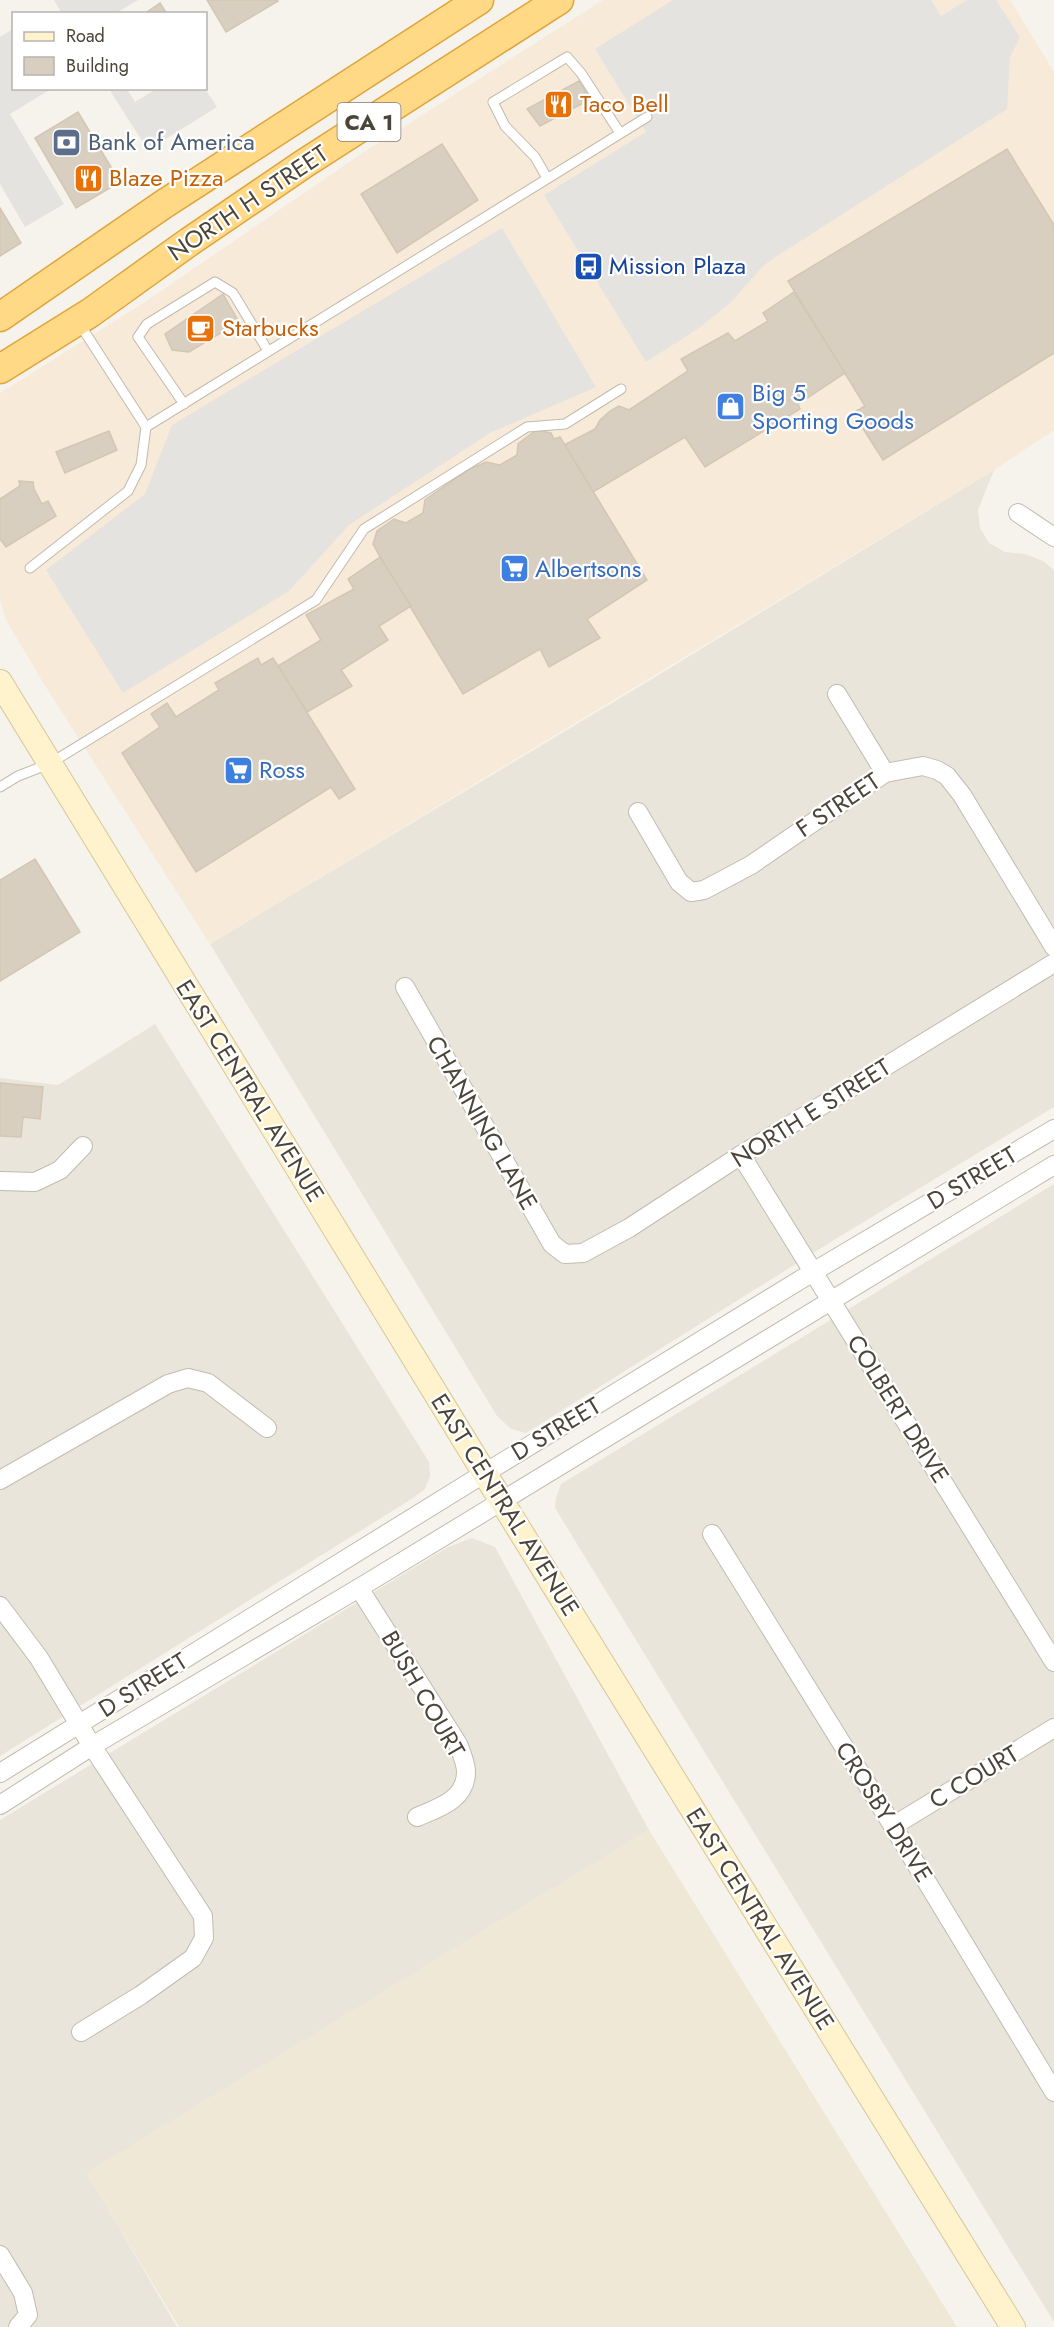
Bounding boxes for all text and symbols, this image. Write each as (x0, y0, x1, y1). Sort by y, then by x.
legend (12, 12, 207, 90)
text: Road (66, 23, 105, 49)
text: Building (66, 53, 129, 79)
place label: Taco Bell (580, 86, 669, 121)
restaurant icon: Taco Bell (543, 88, 575, 120)
road number: CA 1 (338, 103, 400, 141)
place label: Bank of America (88, 124, 255, 159)
bank icon: Bank of America (51, 126, 83, 158)
street label: NORTH H STREET (161, 136, 335, 269)
place label: Blaze Pizza (109, 160, 223, 195)
restaurant icon: Blaze Pizza (72, 162, 104, 194)
place label: Mission Plaza (609, 248, 746, 283)
bus stop icon: Mission Plaza (572, 250, 604, 282)
place label: Starbucks (222, 310, 319, 345)
cafe icon: Starbucks (185, 312, 217, 344)
place label: Big 5 Sporting Goods (752, 375, 914, 438)
shop icon: Big 5 Sporting Goods (715, 391, 747, 423)
place label: Albertsons (535, 551, 641, 586)
supermarket icon: Albertsons (498, 553, 530, 585)
place label: Ross (259, 752, 305, 787)
supermarket icon: Ross (222, 754, 254, 786)
street label: F STREET (789, 764, 887, 846)
street label: EAST CENTRAL AVENUE (168, 973, 333, 1209)
street label: CHANNING LANE (418, 1029, 547, 1216)
street label: NORTH E STREET (724, 1049, 897, 1176)
street label: D STREET (920, 1137, 1023, 1218)
street label: COLBERT DRIVE (839, 1328, 958, 1490)
street label: EAST CENTRAL AVENUE (423, 1387, 588, 1623)
street label: D STREET (504, 1388, 607, 1469)
street label: BUSH COURT (373, 1624, 474, 1764)
street label: D STREET (92, 1644, 194, 1726)
street label: CROSBY DRIVE (827, 1735, 942, 1889)
street label: C COURT (922, 1736, 1025, 1817)
street label: EAST CENTRAL AVENUE (678, 1801, 843, 2037)

